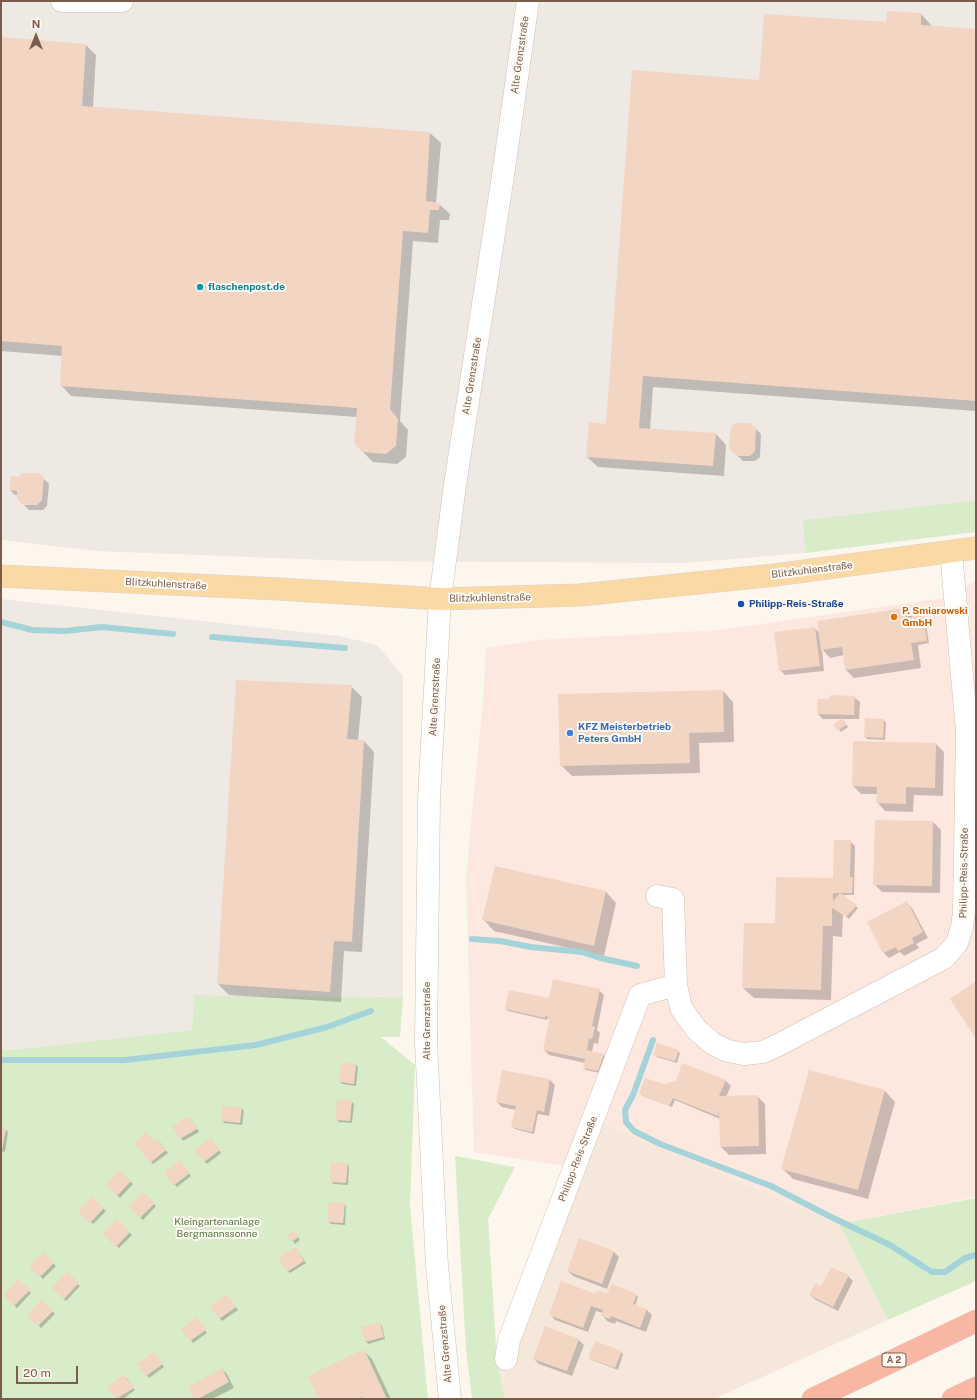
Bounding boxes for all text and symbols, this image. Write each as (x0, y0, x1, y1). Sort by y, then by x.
street label: Alte Grenzstraße (509, 15, 531, 95)
north arrow (16, 16, 56, 56)
text: N (32, 18, 40, 30)
place label: flaschenpost.de (208, 281, 285, 293)
marker: flaschenpost.de (195, 282, 205, 292)
street label: Alte Grenzstraße (460, 336, 484, 416)
street label: Blitzkuhlenstraße (771, 559, 853, 581)
street label: Blitzkuhlenstraße (125, 576, 207, 592)
street label: Blitzkuhlenstraße (449, 591, 531, 605)
place label: Philipp-Reis-Straße (749, 598, 844, 610)
marker: Philipp-Reis-Straße (736, 599, 746, 609)
place label: P. Smiarowski GmbH (902, 605, 968, 628)
marker: P. Smiarowski GmbH (889, 612, 899, 622)
street label: Alte Grenzstraße (427, 657, 443, 737)
place label: KFZ Meisterbetrieb Peters GmbH (578, 721, 671, 744)
marker: KFZ Meisterbetrieb Peters GmbH (565, 728, 575, 738)
street label: Philipp-Reis-Straße (957, 827, 971, 919)
street label: Alte Grenzstraße (421, 982, 433, 1060)
street label: Philipp-Reis-Straße (556, 1114, 600, 1204)
park label: Kleingartenanlage Bergmannssonne (174, 1216, 260, 1240)
street label: Alte Grenzstraße (436, 1304, 454, 1384)
road number: A 2 (882, 1353, 906, 1367)
scale bar (18, 1358, 80, 1384)
text: 20 m (23, 1366, 51, 1380)

